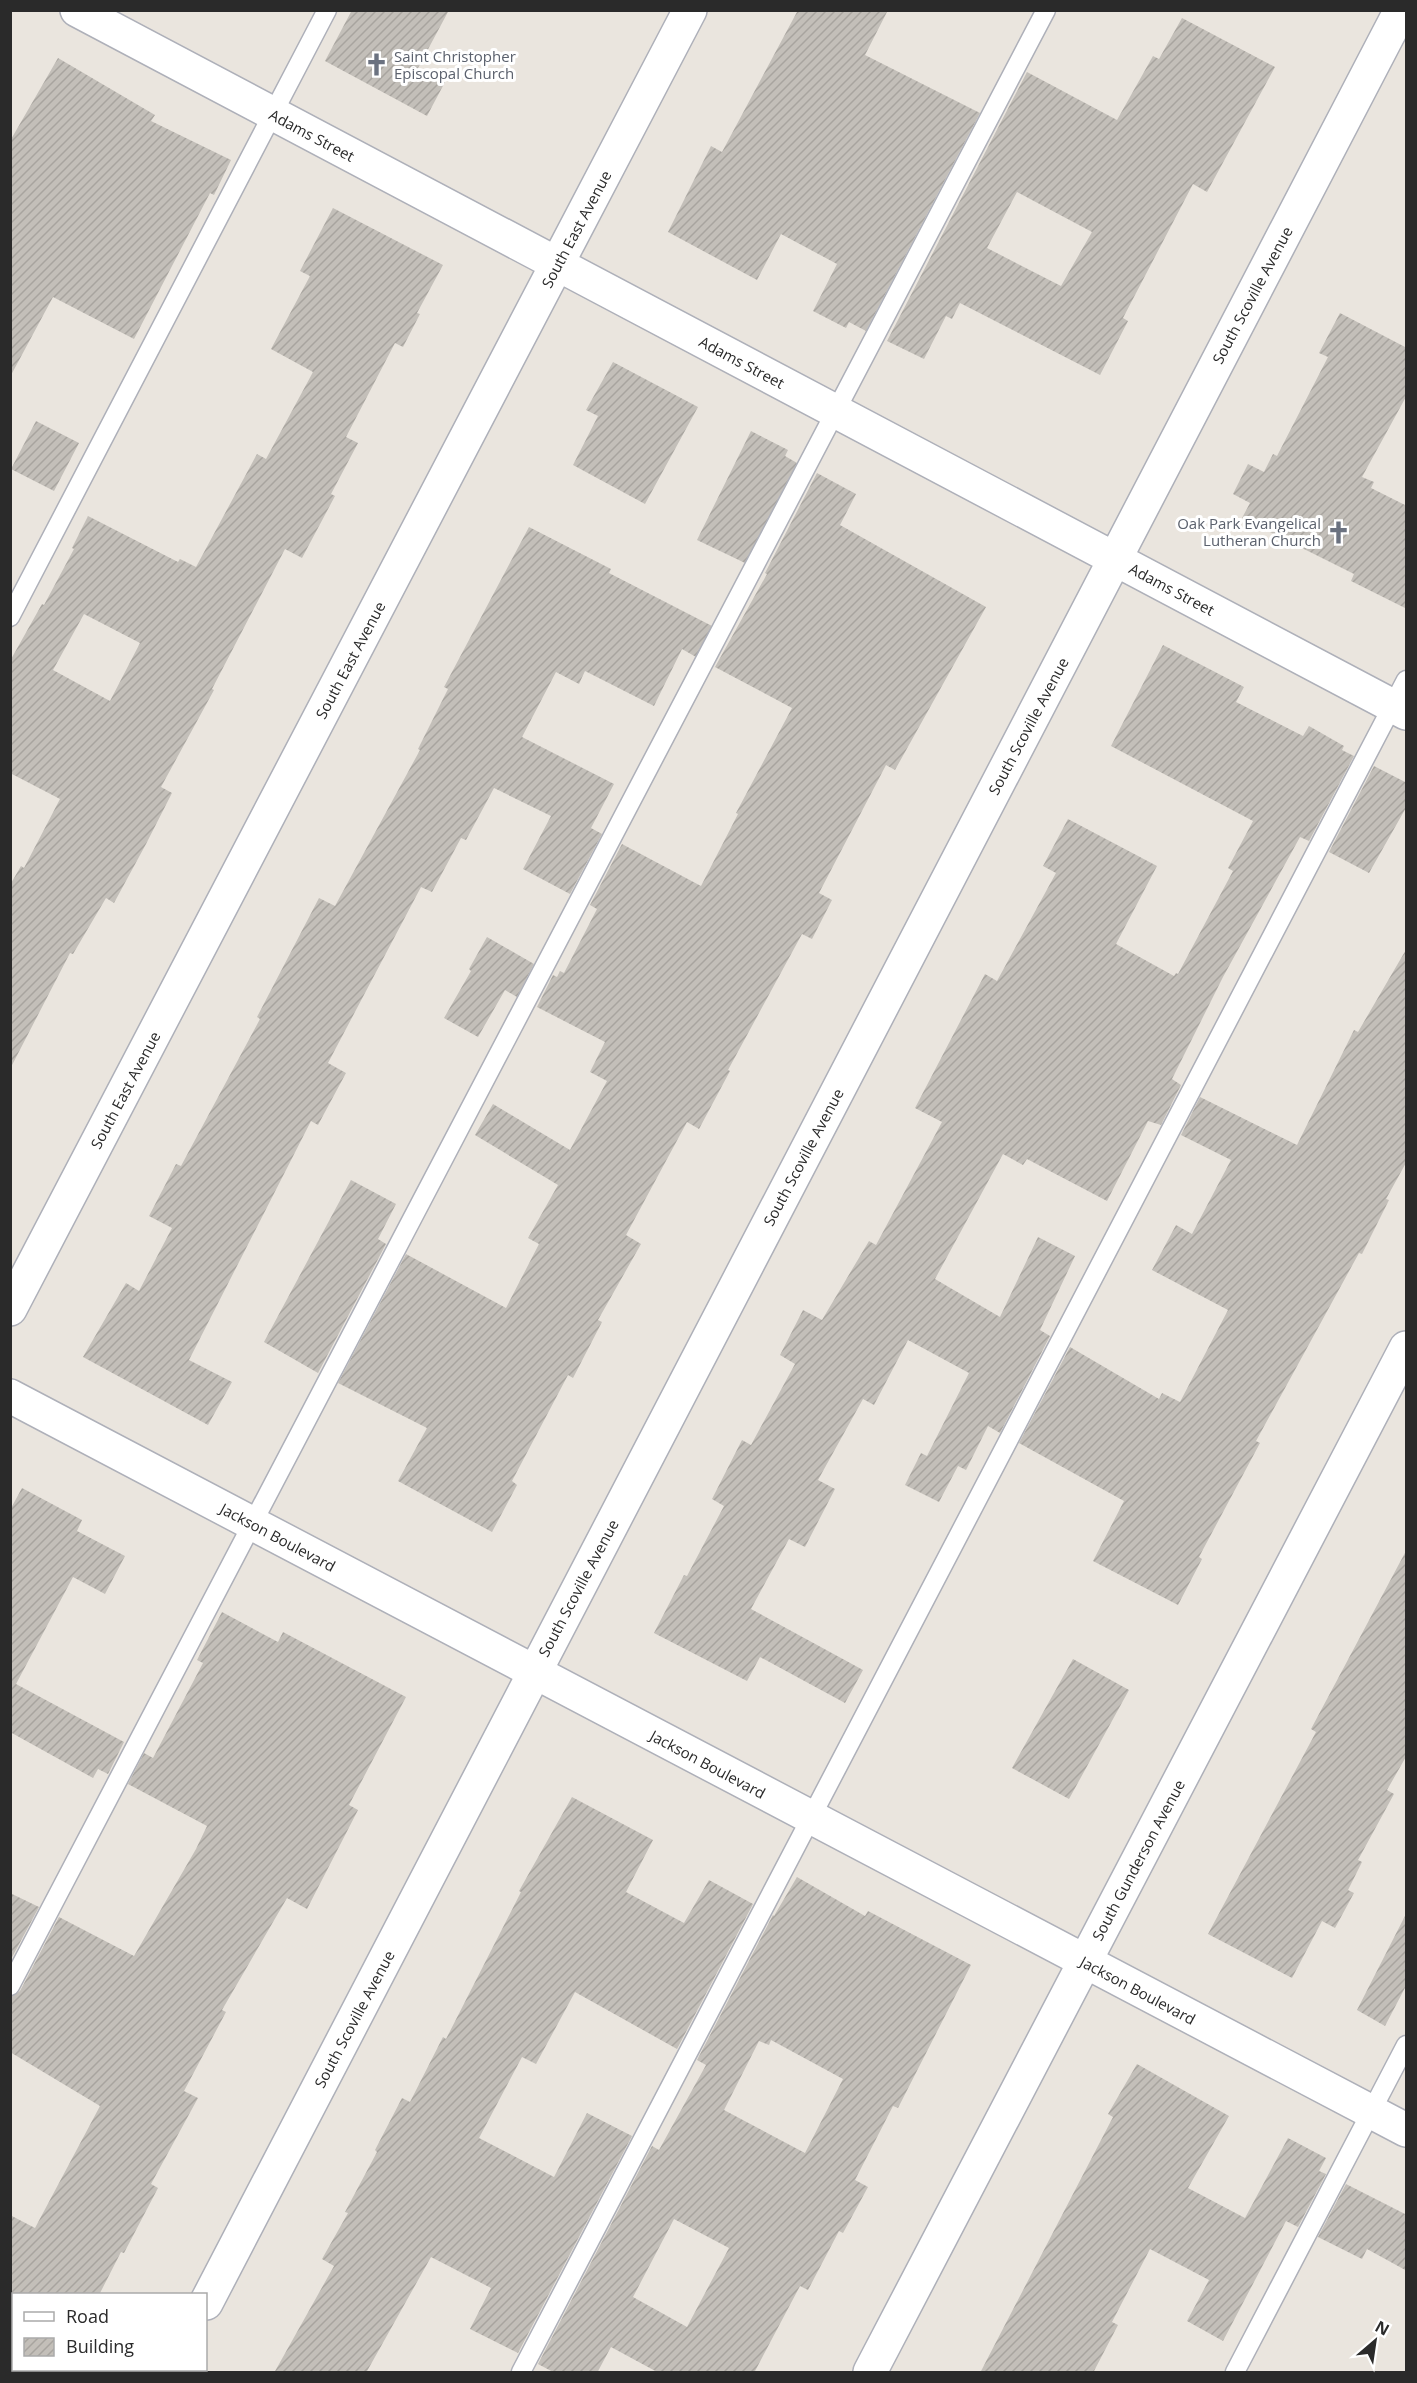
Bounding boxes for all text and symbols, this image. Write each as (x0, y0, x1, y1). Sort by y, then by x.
place label: Saint Christopher Episcopal Church (394, 46, 516, 83)
church icon: Saint Christopher Episcopal Church (363, 52, 389, 78)
street label: Adams Street (266, 104, 358, 166)
street label: South East Avenue (537, 167, 615, 291)
street label: South Scoville Avenue (1207, 223, 1297, 367)
street label: Adams Street (696, 331, 788, 393)
place label: Oak Park Evangelical Lutheran Church (1177, 513, 1321, 550)
church icon: Oak Park Evangelical Lutheran Church (1326, 519, 1352, 545)
street label: Adams Street (1126, 558, 1218, 620)
street label: South East Avenue (311, 598, 389, 722)
street label: South Scoville Avenue (983, 654, 1073, 798)
street label: South East Avenue (86, 1028, 164, 1152)
street label: South Scoville Avenue (758, 1085, 848, 1229)
street label: Jackson Boulevard (215, 1497, 339, 1576)
street label: South Scoville Avenue (533, 1516, 623, 1660)
street label: Jackson Boulevard (645, 1724, 769, 1803)
street label: South Gunderson Avenue (1087, 1776, 1189, 1944)
street label: South Scoville Avenue (309, 1947, 399, 2091)
street label: Jackson Boulevard (1075, 1950, 1199, 2029)
legend (12, 2293, 207, 2371)
text: Road (66, 2304, 109, 2328)
north arrow (1345, 2311, 1405, 2371)
text: N (1371, 2315, 1393, 2341)
text: Building (66, 2334, 134, 2358)

